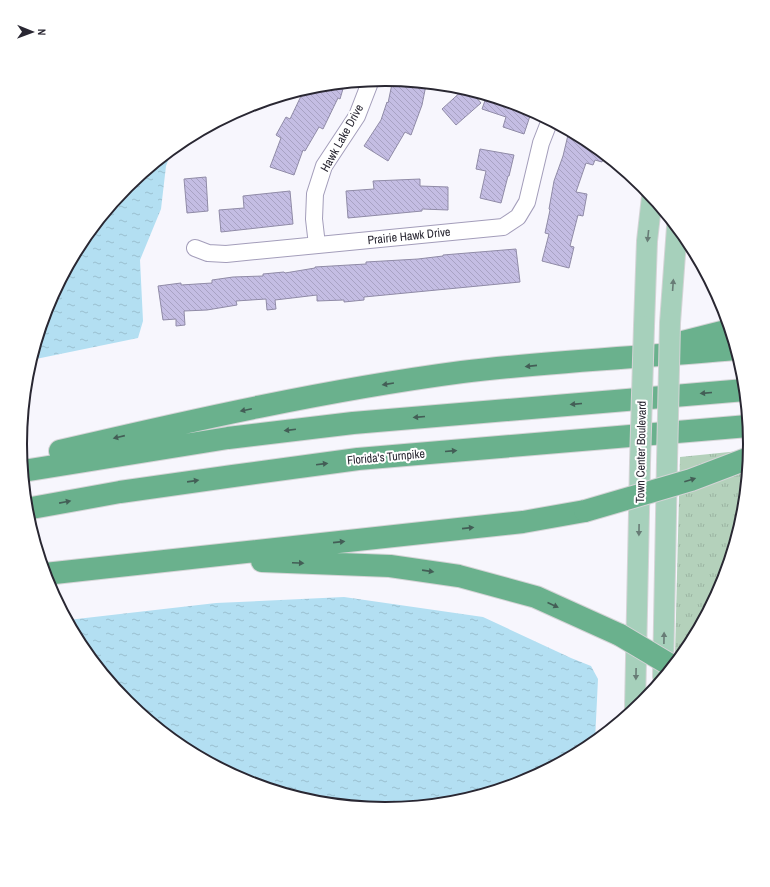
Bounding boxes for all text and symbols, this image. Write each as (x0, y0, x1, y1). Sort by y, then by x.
north arrow (12, 12, 52, 52)
text: N (35, 29, 49, 36)
street label: Hawk Lake Drive (317, 101, 367, 175)
street label: Prairie Hawk Drive (367, 224, 451, 248)
one-way arrow (645, 230, 651, 242)
one-way arrow (669, 278, 676, 291)
one-way arrow (525, 362, 537, 369)
one-way arrow (382, 381, 394, 387)
one-way arrow (700, 390, 712, 397)
one-way arrow (570, 401, 582, 407)
street label: Town Center Boulevard (632, 401, 650, 503)
one-way arrow (240, 407, 252, 413)
one-way arrow (413, 414, 425, 421)
one-way arrow (283, 427, 296, 433)
one-way arrow (113, 435, 125, 441)
street label: Florida's Turnpike (346, 446, 426, 468)
one-way arrow (445, 448, 457, 455)
one-way arrow (316, 461, 328, 467)
one-way arrow (685, 477, 697, 483)
one-way arrow (187, 478, 199, 484)
one-way arrow (59, 499, 71, 505)
one-way arrow (462, 524, 474, 531)
one-way arrow (636, 524, 642, 537)
one-way arrow (333, 539, 345, 545)
one-way arrow (292, 559, 304, 566)
one-way arrow (422, 568, 434, 574)
one-way arrow (547, 602, 558, 608)
one-way arrow (661, 631, 667, 644)
one-way arrow (632, 668, 639, 680)

